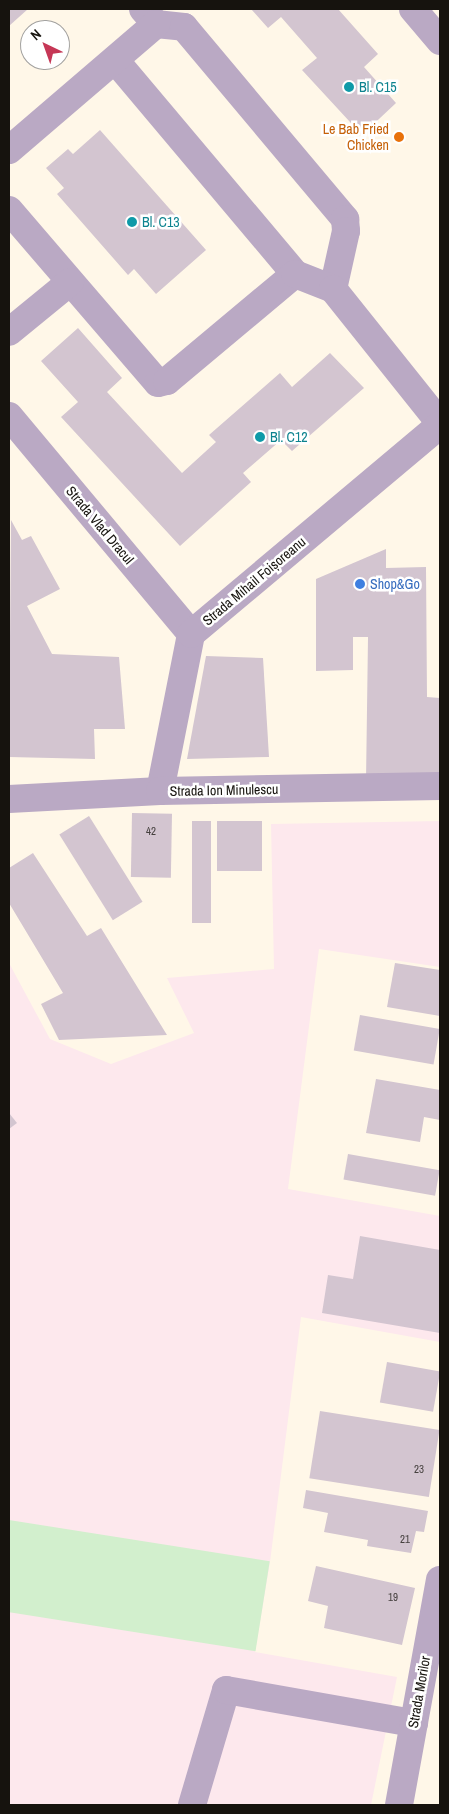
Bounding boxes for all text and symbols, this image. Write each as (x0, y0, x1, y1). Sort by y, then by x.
north arrow (20, 20, 70, 70)
text: N (27, 25, 45, 44)
place label: Bl. C15 (359, 79, 397, 95)
marker: Bl. C15 (343, 81, 355, 93)
place label: Le Bab Fried Chicken (323, 121, 389, 154)
marker: Le Bab Fried Chicken (393, 131, 405, 143)
place label: Bl. C13 (142, 214, 180, 230)
marker: Bl. C13 (126, 216, 138, 228)
place label: Bl. C12 (270, 429, 308, 445)
marker: Bl. C12 (254, 431, 266, 443)
street label: Strada Vlad Dracul (63, 483, 137, 567)
street label: Strada Mihail Foișoreanu (199, 533, 309, 629)
place label: Shop&Go (370, 576, 420, 592)
marker: Shop&Go (354, 578, 366, 590)
street label: Strada Ion Minulescu (170, 781, 278, 799)
house number: 42 (146, 824, 156, 838)
house number: 23 (414, 1462, 424, 1476)
house number: 21 (400, 1532, 410, 1546)
house number: 19 (388, 1590, 398, 1604)
street label: Strada Morilor (404, 1655, 434, 1729)

